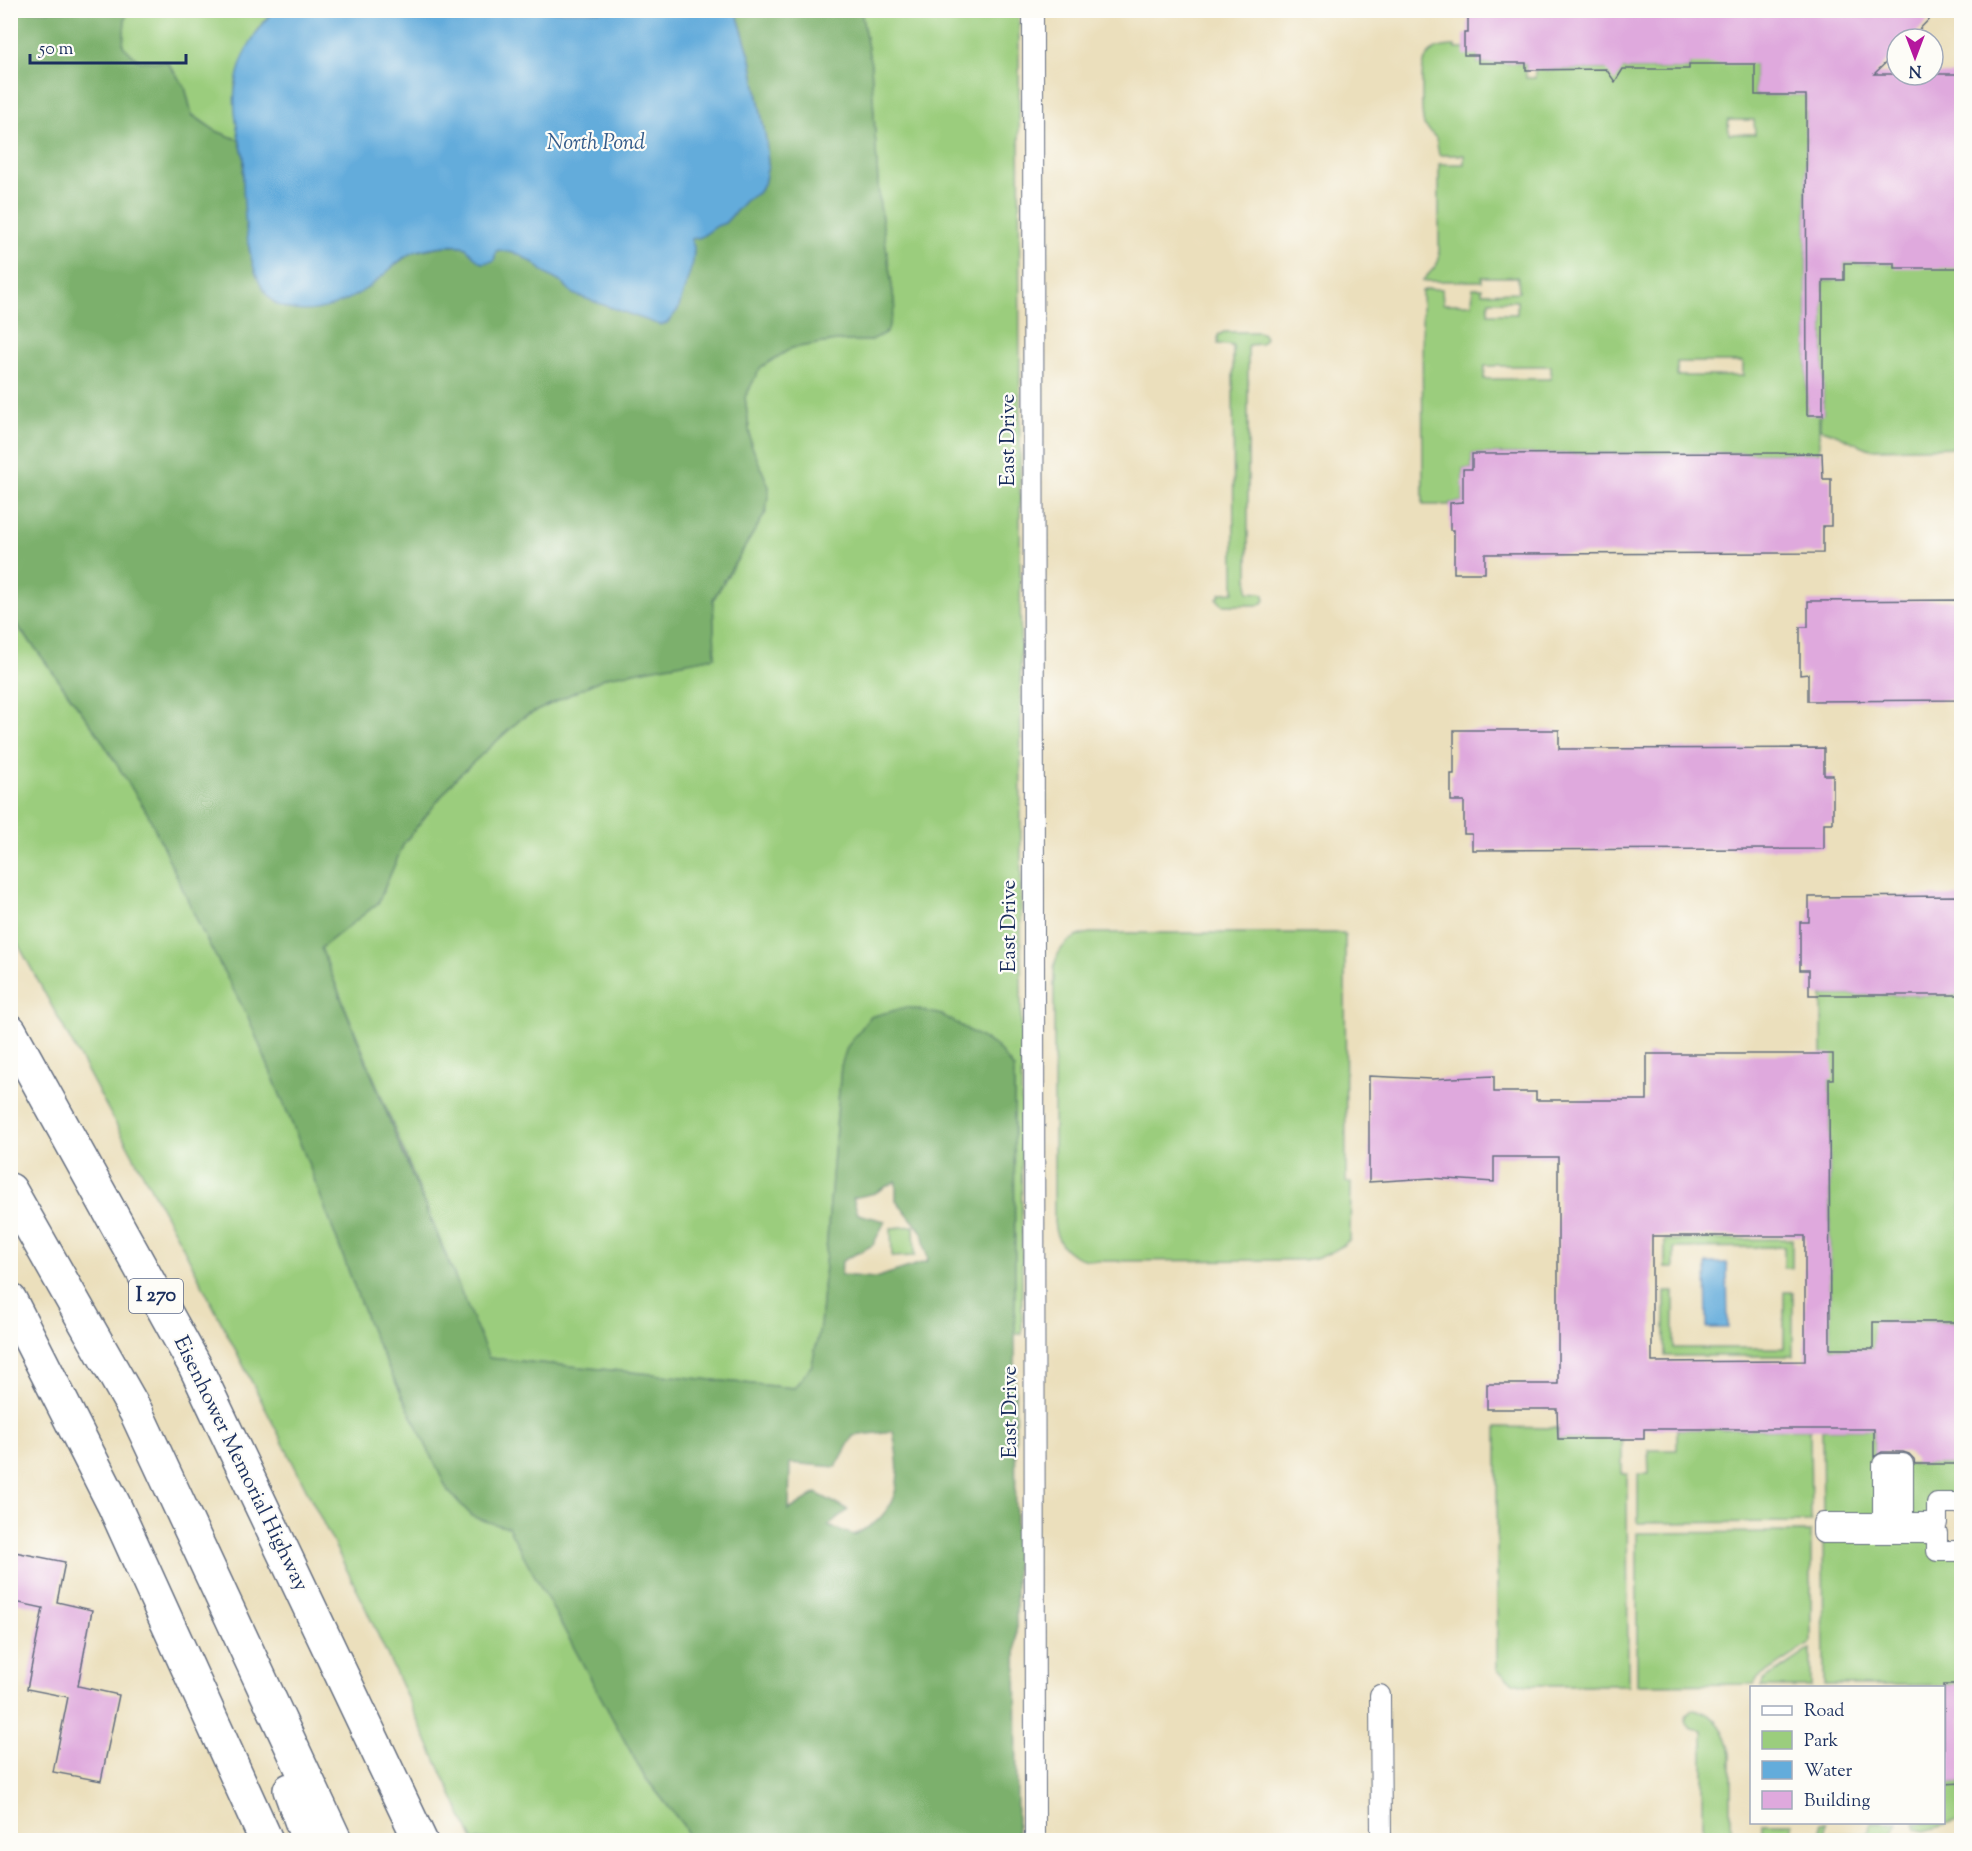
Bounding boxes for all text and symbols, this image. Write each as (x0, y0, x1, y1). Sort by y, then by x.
scale bar (30, 27, 186, 65)
north arrow (1885, 27, 1945, 87)
text: 50 m (38, 37, 74, 63)
text: N (1908, 58, 1921, 81)
water label: North Pond (547, 128, 645, 160)
street label: East Drive (994, 394, 1024, 486)
street label: East Drive (995, 880, 1025, 972)
road number: I 270 (129, 1279, 183, 1313)
street label: Eisenhower Memorial Highway (165, 1331, 315, 1597)
street label: East Drive (996, 1366, 1026, 1458)
legend (1750, 1686, 1945, 1824)
text: Road (1804, 1699, 1844, 1725)
text: Park (1804, 1729, 1839, 1755)
text: Water (1804, 1759, 1853, 1785)
text: Building (1804, 1789, 1870, 1815)

